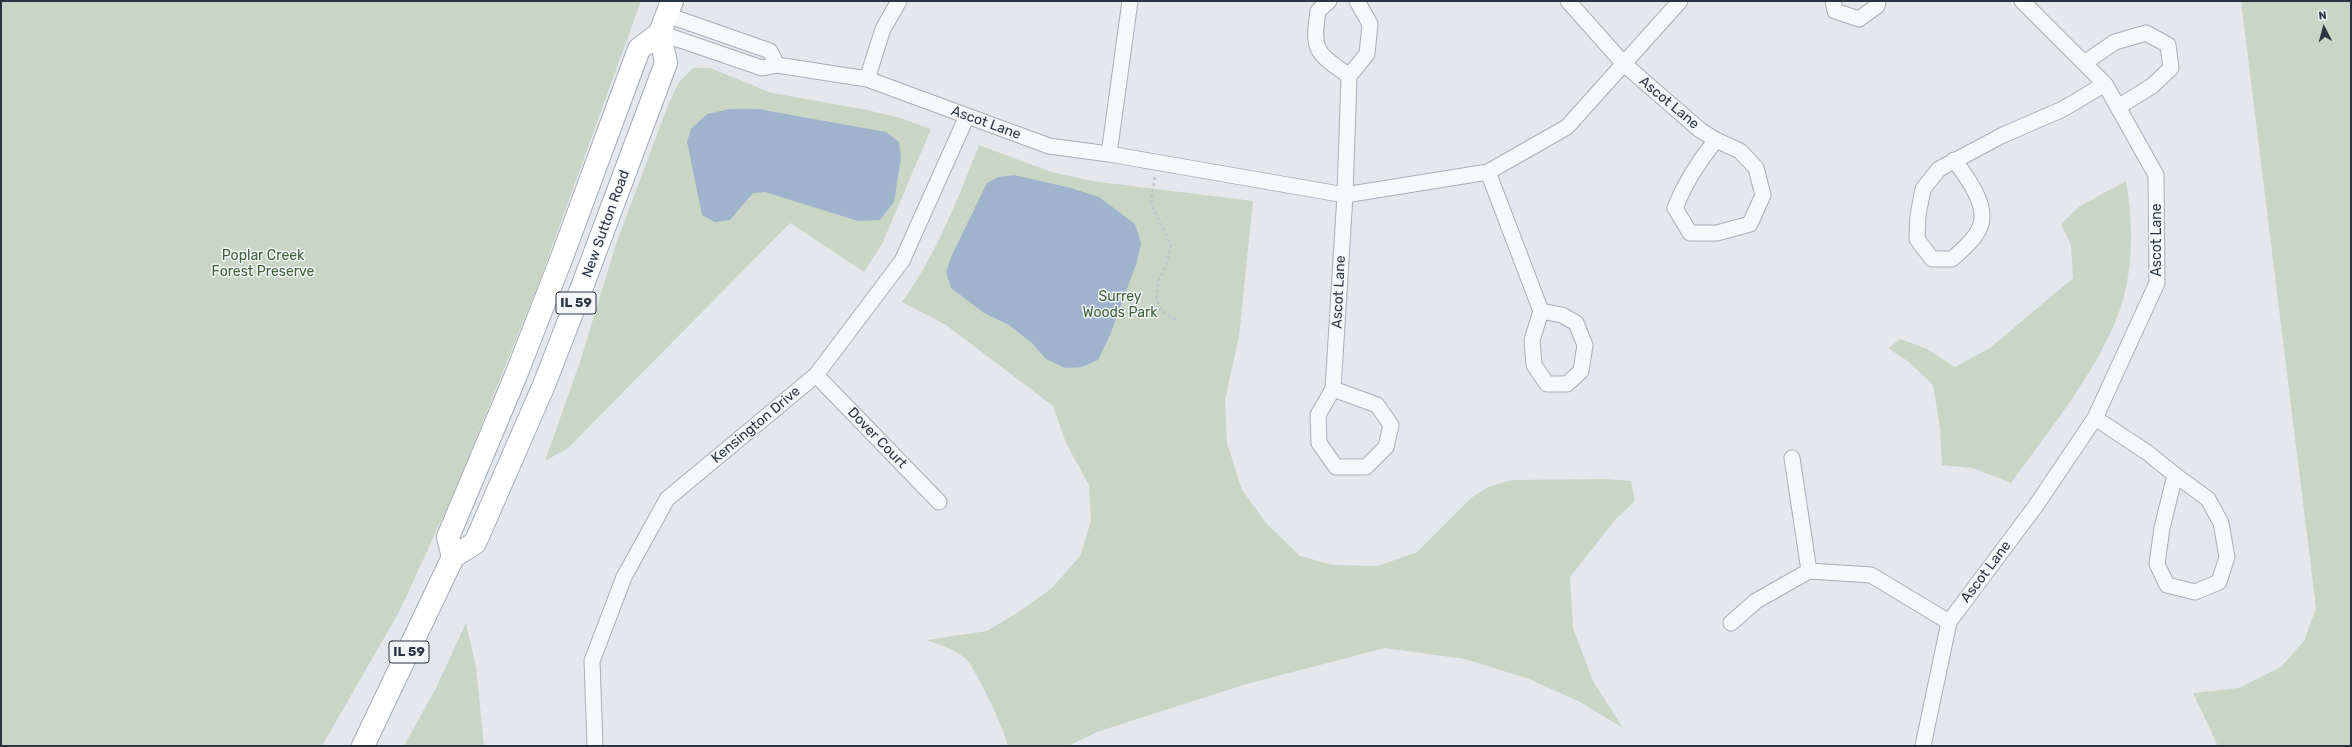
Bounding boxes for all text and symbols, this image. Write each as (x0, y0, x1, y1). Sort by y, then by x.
north arrow (2304, 8, 2344, 48)
text: N (2318, 9, 2327, 22)
street label: Ascot Lane (1636, 73, 1702, 133)
street label: Ascot Lane (949, 103, 1023, 143)
street label: New Sutton Road (579, 168, 633, 280)
street label: Ascot Lane (2149, 203, 2165, 277)
park label: Poplar Creek Forest Preserve (212, 248, 314, 280)
street label: Ascot Lane (1329, 255, 1349, 329)
park label: Surrey Woods Park (1082, 289, 1158, 322)
road number: IL 59 (556, 292, 596, 314)
street label: Kensington Drive (708, 383, 804, 467)
street label: Dover Court (844, 404, 910, 472)
street label: Ascot Lane (1957, 538, 2015, 606)
road number: IL 59 (389, 641, 429, 663)

